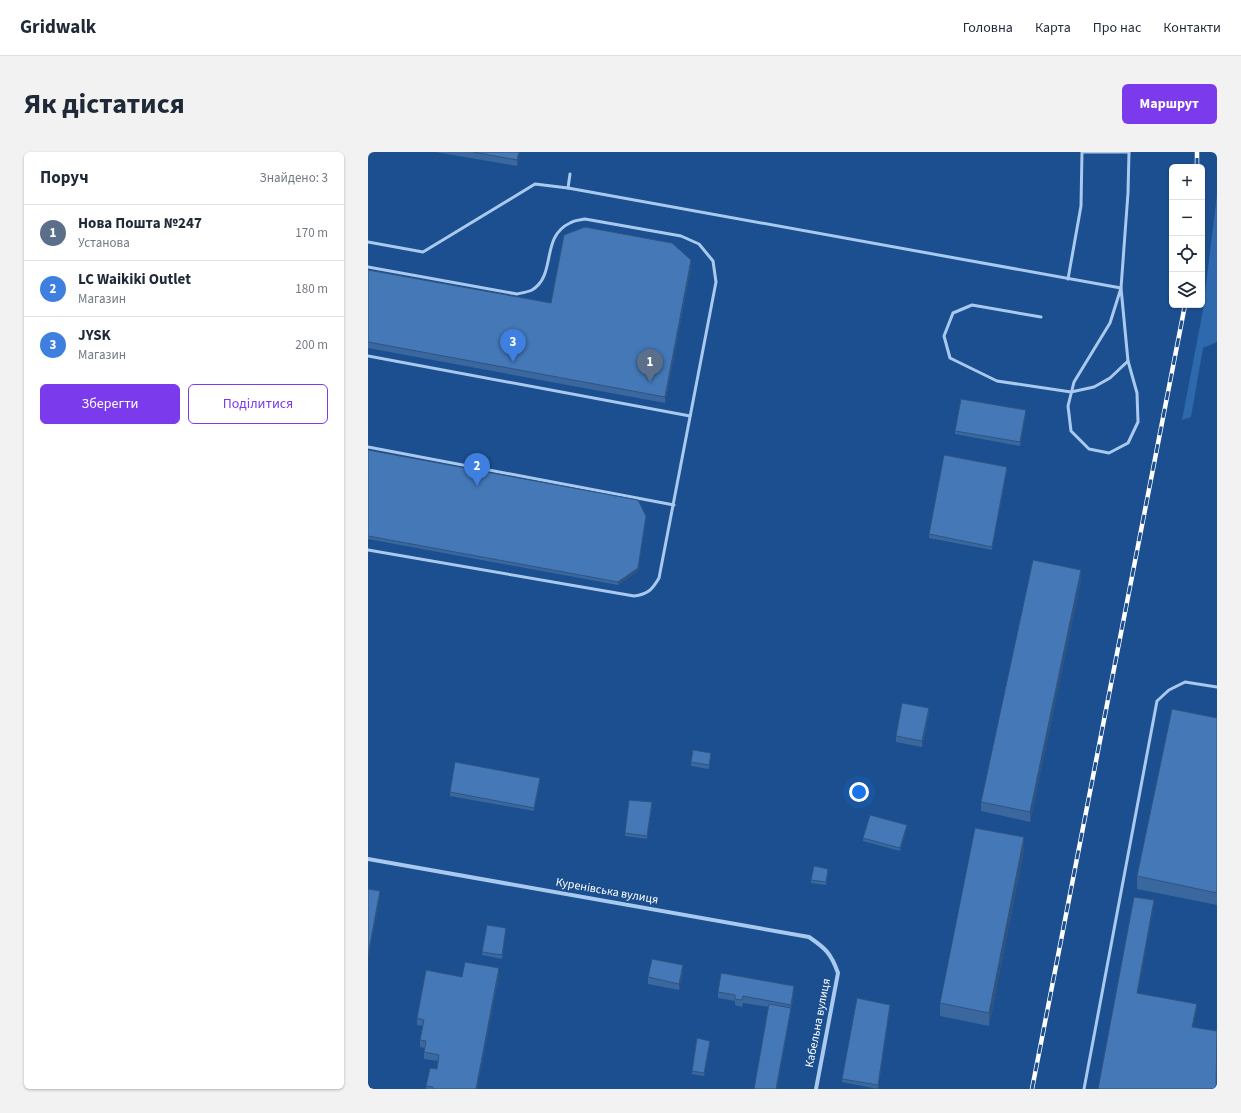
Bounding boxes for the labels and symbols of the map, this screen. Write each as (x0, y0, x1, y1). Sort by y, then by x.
pin: 3 (500, 329, 526, 362)
pin: 1 (637, 349, 663, 382)
pin: 2 (464, 453, 490, 486)
your location (849, 782, 869, 802)
street label: Куренівська вулиця (554, 874, 660, 908)
street label: Кабельна вулиця (801, 977, 835, 1069)

